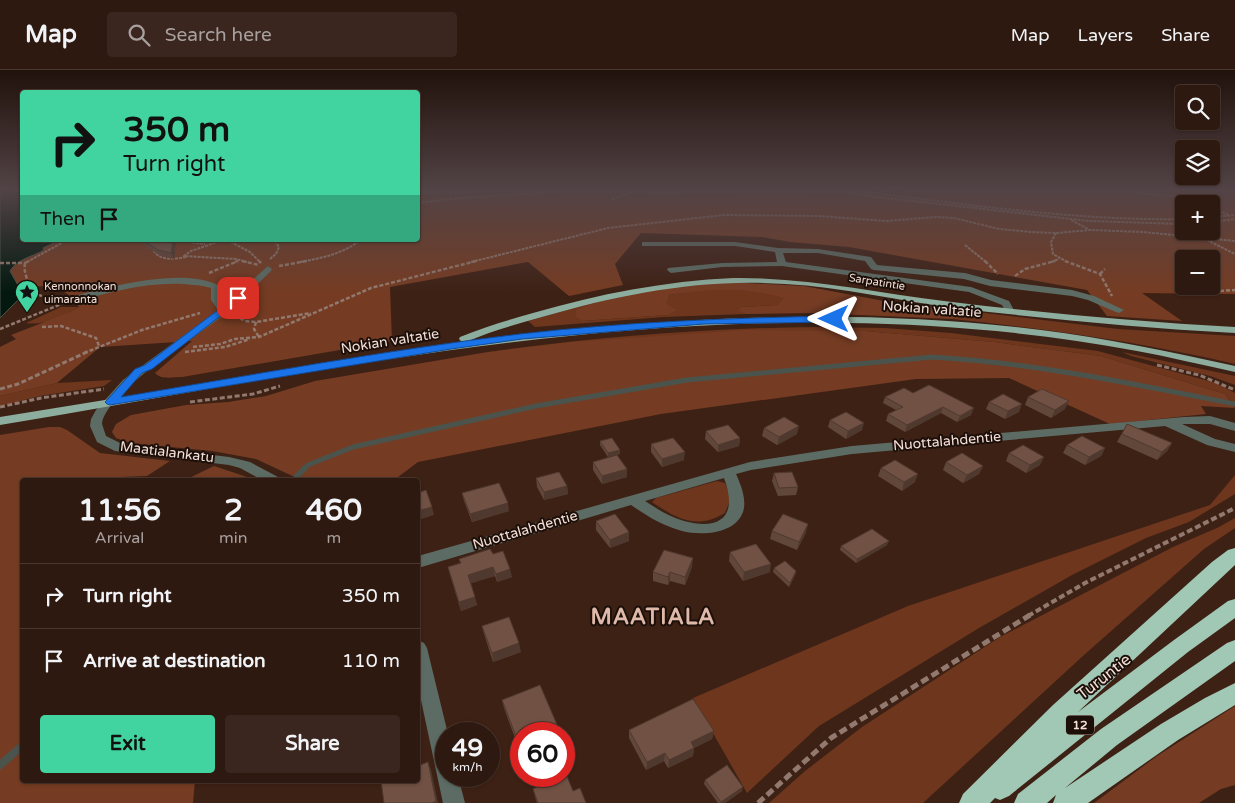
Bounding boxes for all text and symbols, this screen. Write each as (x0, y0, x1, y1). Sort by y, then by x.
search box (107, 12, 457, 57)
text: Map (25, 20, 77, 49)
icon: search (125, 21, 153, 49)
text: Search here (165, 24, 272, 46)
text: Map (1011, 24, 1050, 46)
text: Layers (1078, 24, 1133, 46)
text: Share (1161, 24, 1210, 46)
map controls (1175, 85, 1220, 295)
button: search (1175, 85, 1220, 130)
text: 350 m (123, 109, 230, 151)
icon: right (40, 110, 105, 175)
button: layers (1175, 140, 1220, 185)
text: Turn right (123, 151, 225, 177)
button: + (1175, 195, 1220, 240)
icon: arrive (95, 205, 123, 233)
text: Then (40, 208, 85, 230)
button: − (1175, 250, 1220, 295)
street label: Sarpatintie (848, 271, 906, 293)
pin (217, 277, 259, 319)
place icon: Kennonnokan uimaranta (14, 279, 40, 313)
place label: Kennonnokan uimaranta (44, 280, 117, 306)
icon: arrive (224, 284, 252, 312)
position arrow (807, 292, 859, 344)
street label: Nokian valtatie (882, 297, 982, 321)
street label: Nokian valtatie (340, 325, 440, 357)
street label: Nuottalahdentie (892, 428, 1002, 454)
street label: Maatialankatu (119, 438, 215, 466)
text: 11:56 (78, 492, 161, 529)
text: 2 (224, 492, 243, 529)
text: 460 (306, 492, 362, 529)
street label: Nuottalahdentie (471, 507, 579, 553)
text: Arrival (95, 528, 144, 548)
text: min (219, 528, 248, 548)
text: m (326, 528, 341, 548)
icon: right (40, 582, 68, 610)
text: Turn right (83, 585, 171, 607)
text: 350 m (342, 585, 400, 607)
district label: MAATIALA (591, 604, 716, 630)
icon: arrive (40, 647, 68, 675)
text: Arrive at destination (83, 650, 266, 672)
text: 110 m (342, 650, 400, 672)
street label: Turuntie (1073, 650, 1135, 704)
button: Exit (40, 715, 215, 773)
button: Share (225, 715, 400, 773)
road number: 12 (1066, 716, 1094, 734)
speed limit sign: 60 (510, 722, 575, 787)
text: 49 (452, 733, 483, 763)
text: km/h (452, 760, 483, 774)

